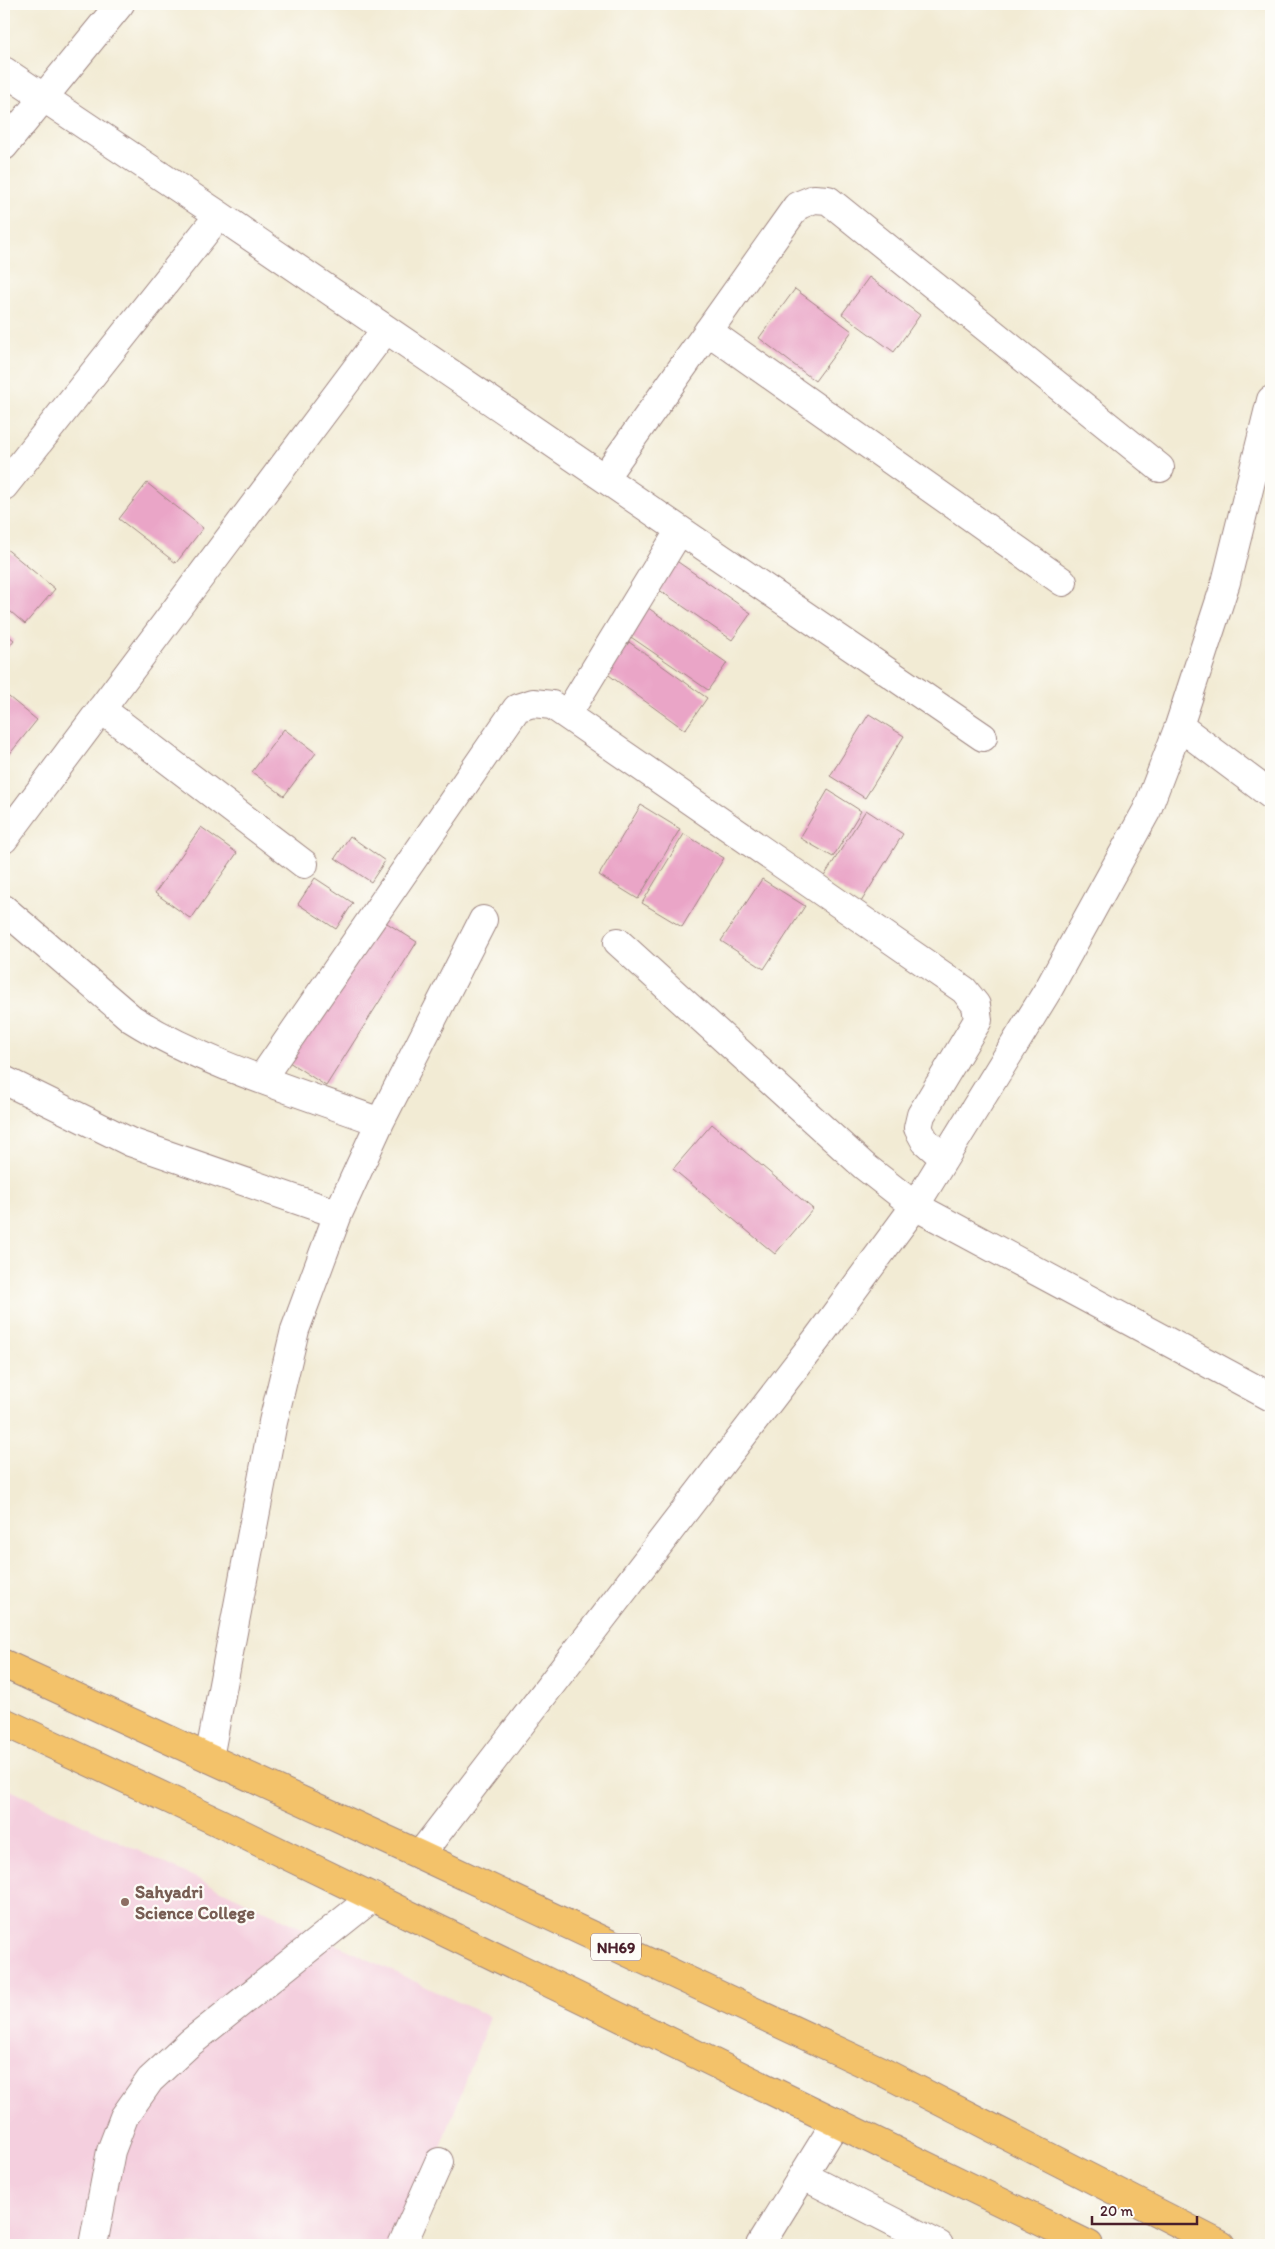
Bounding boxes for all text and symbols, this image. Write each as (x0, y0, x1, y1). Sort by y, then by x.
place label: Sahyadri Science College (135, 1881, 255, 1924)
marker: Sahyadri Science College (119, 1896, 131, 1908)
road number: NH69 (591, 1934, 641, 1960)
scale bar (1092, 2194, 1198, 2226)
text: 20 m (1100, 2202, 1134, 2220)

